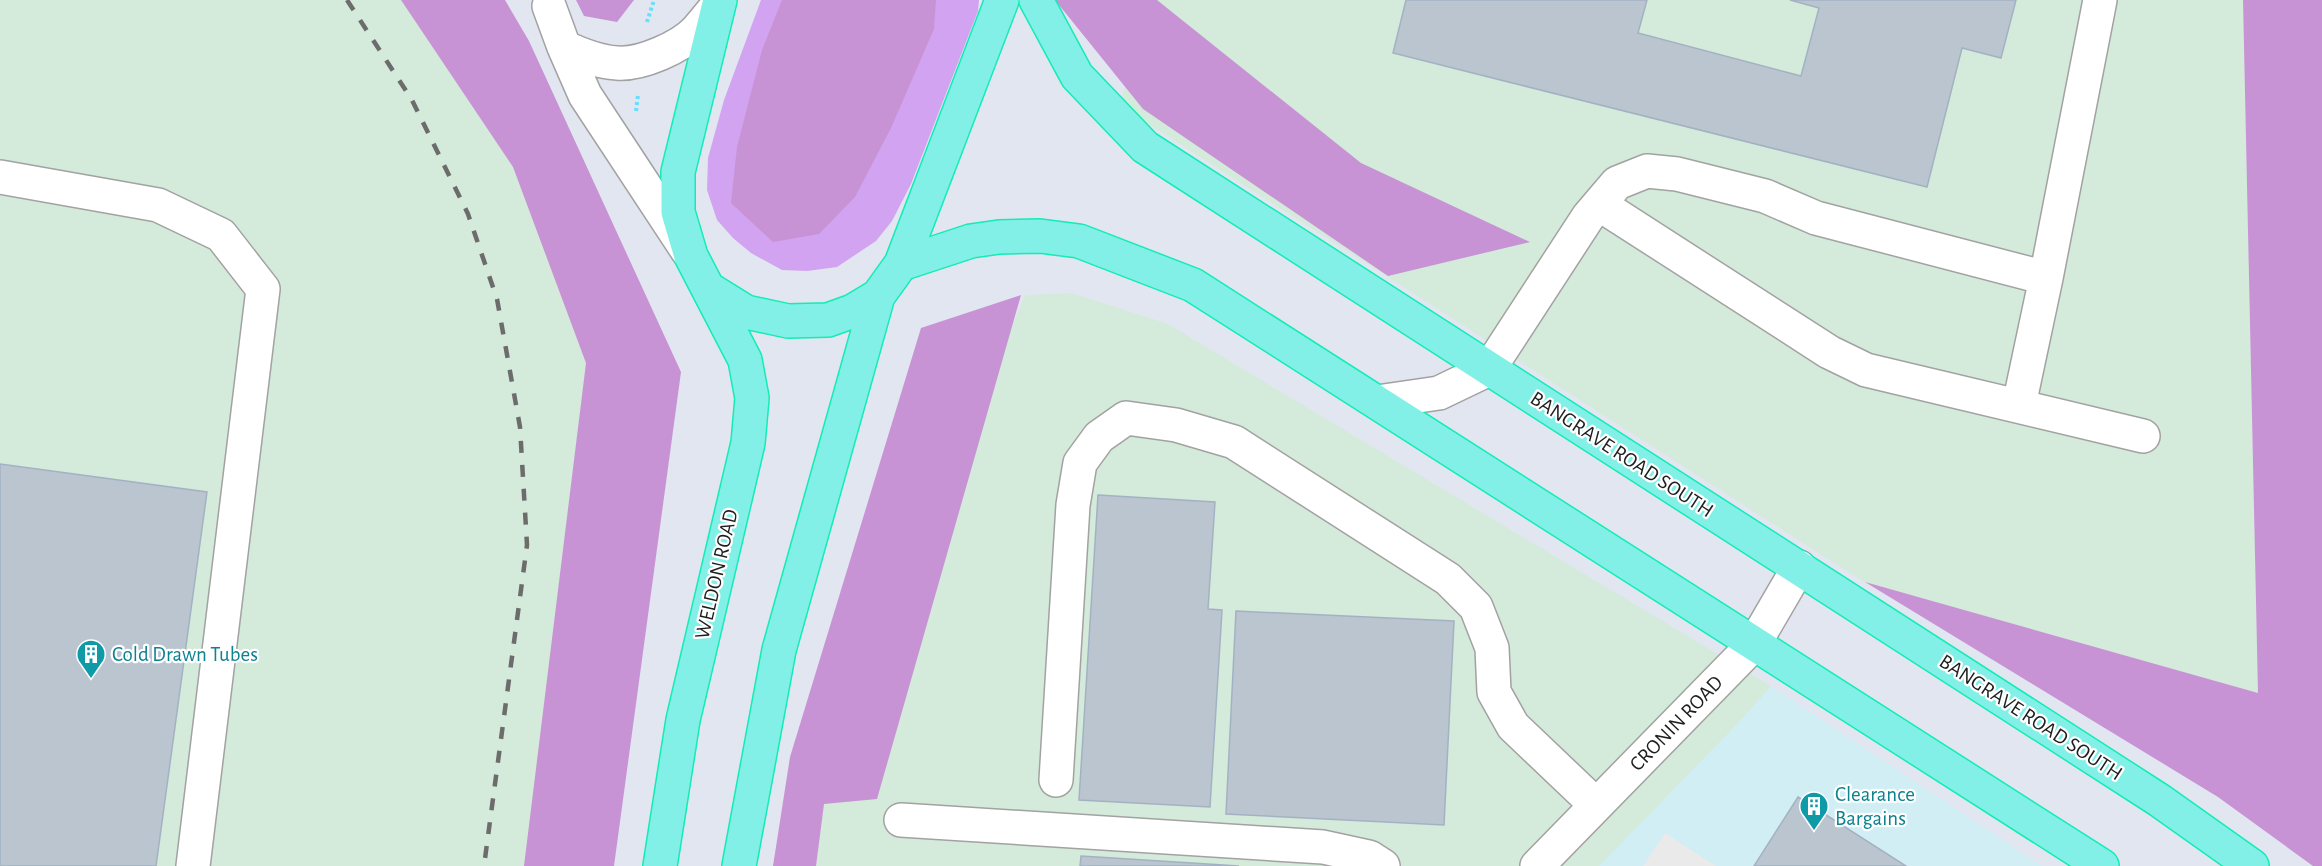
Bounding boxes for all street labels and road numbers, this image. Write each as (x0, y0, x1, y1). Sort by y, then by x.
street label: BANGRAVE ROAD SOUTH (1526, 387, 1717, 521)
street label: WELDON ROAD (691, 507, 742, 641)
street label: BANGRAVE ROAD SOUTH (1935, 650, 2126, 784)
street label: CRONIN ROAD (1626, 672, 1727, 775)

